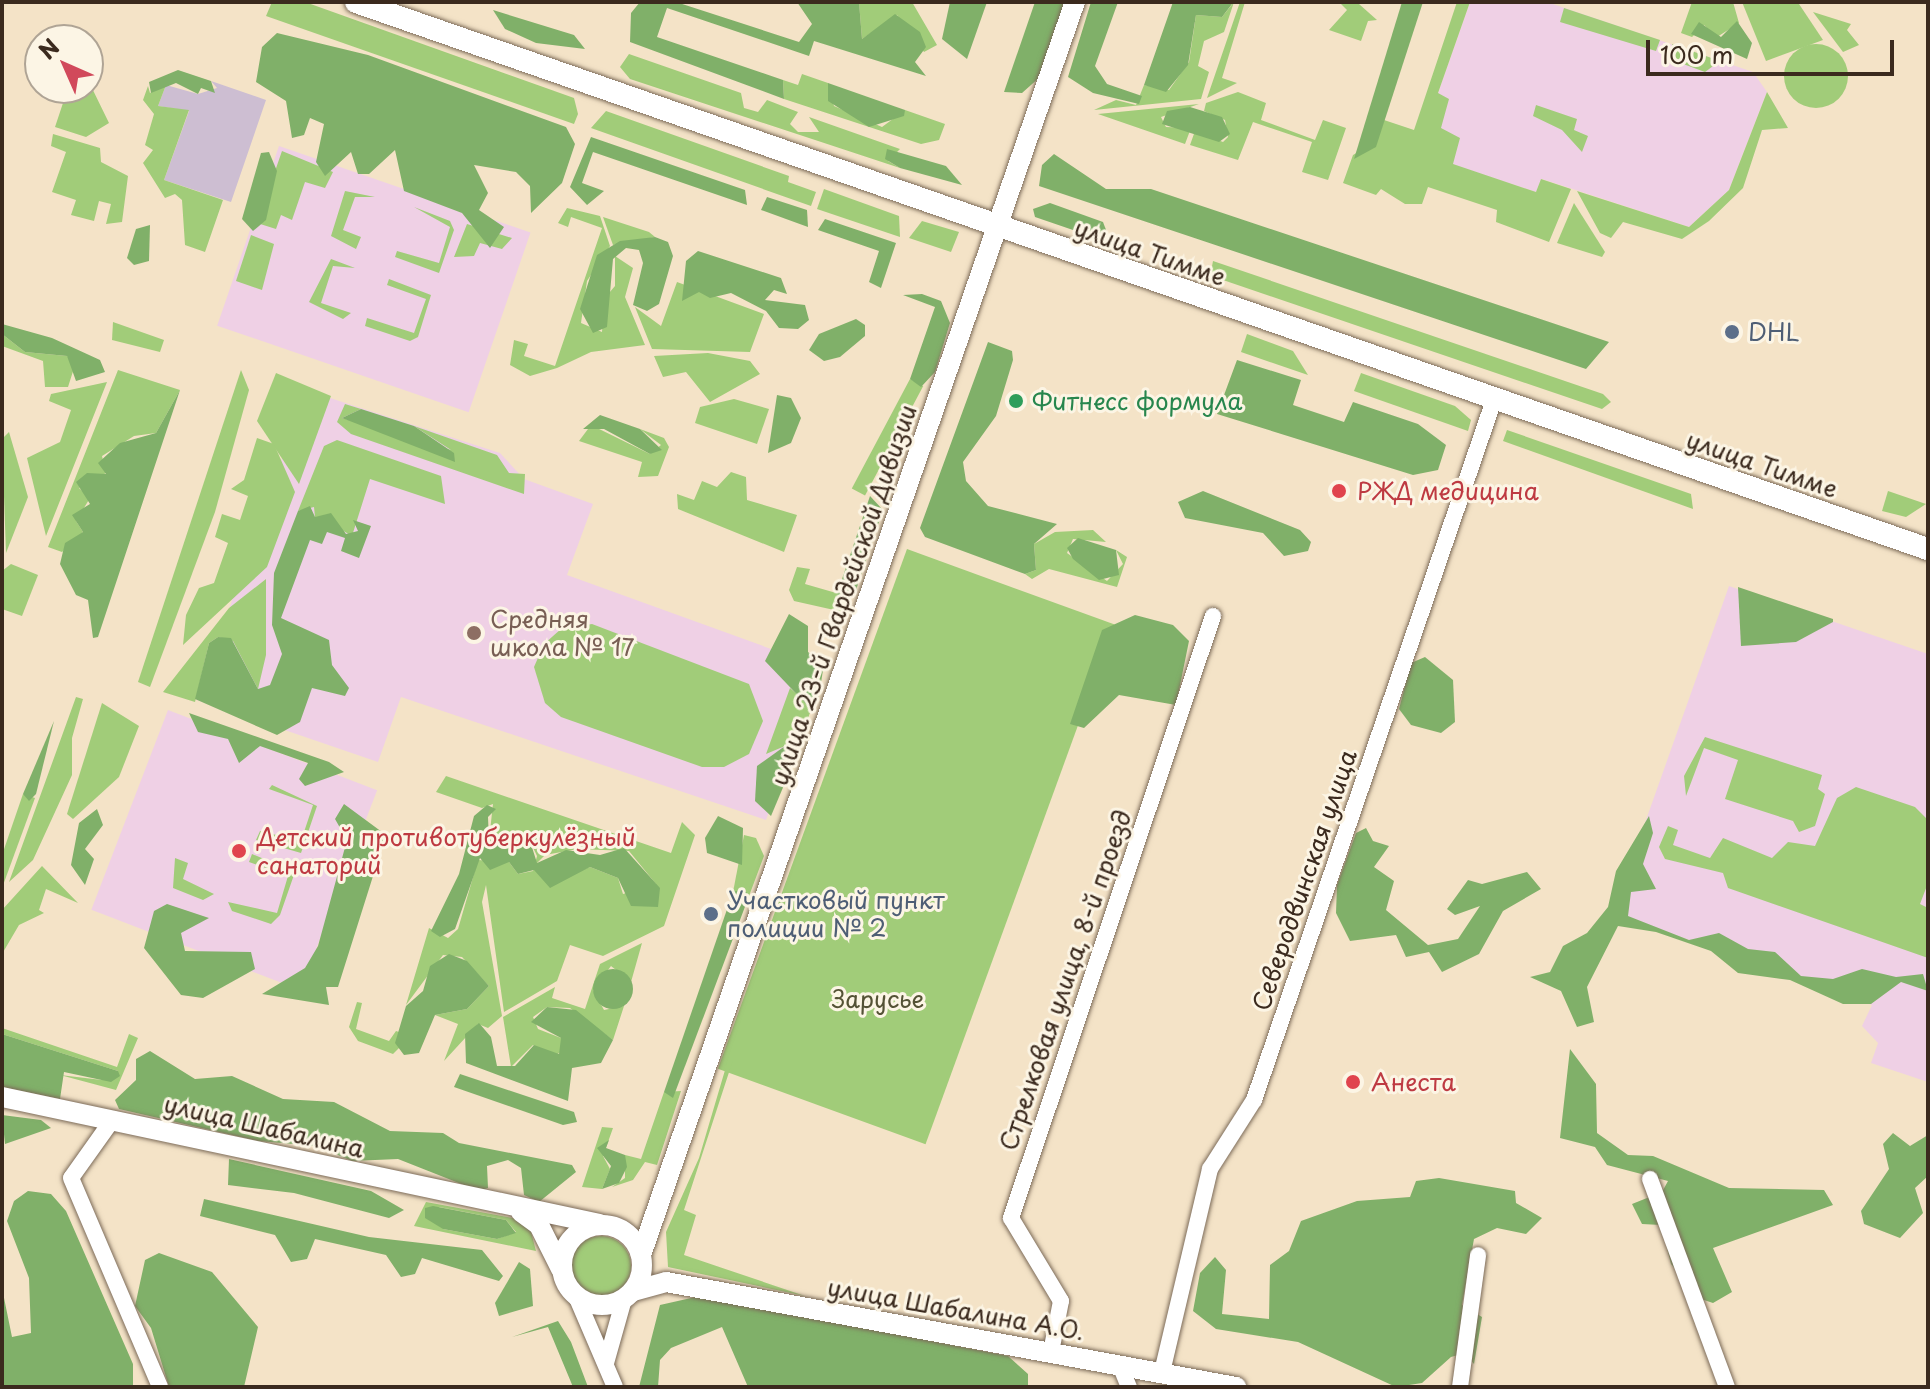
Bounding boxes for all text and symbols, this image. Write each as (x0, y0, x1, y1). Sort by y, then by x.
north arrow (24, 24, 104, 104)
scale bar (1650, 24, 1898, 74)
text: N (30, 30, 66, 66)
text: 100 m (1660, 36, 1733, 72)
street label: улица Тимме (1070, 213, 1230, 291)
place label: DHL (1748, 318, 1800, 346)
marker: DHL (1723, 323, 1741, 341)
place label: Фитнесс формула (1032, 387, 1245, 415)
marker: Фитнесс формула (1007, 392, 1025, 410)
street label: улица 23-й Гвардейской Дивизии (764, 400, 922, 790)
street label: улица Тимме (1682, 425, 1842, 503)
place label: РЖД медицина (1357, 477, 1540, 505)
marker: РЖД медицина (1328, 480, 1350, 502)
place label: Средняя школа № 17 (490, 605, 635, 661)
marker: Средняя школа № 17 (465, 624, 483, 642)
street label: Северодвинская улица (1246, 745, 1362, 1015)
street label: Стрелковая улица, 8-й проезд (993, 805, 1137, 1155)
place label: Детский противотуберкулёзный санаторий (257, 823, 636, 879)
marker: Детский противотуберкулёзный санаторий (228, 840, 250, 862)
place label: Участковый пункт полиции № 2 (727, 886, 944, 942)
marker: Участковый пункт полиции № 2 (702, 905, 720, 923)
park label: Зарусье (832, 985, 924, 1013)
place label: Анеста (1371, 1068, 1456, 1096)
marker: Анеста (1342, 1071, 1364, 1093)
street label: улица Шабалина (161, 1089, 367, 1163)
street label: улица Шабалина А.О. (824, 1272, 1088, 1346)

